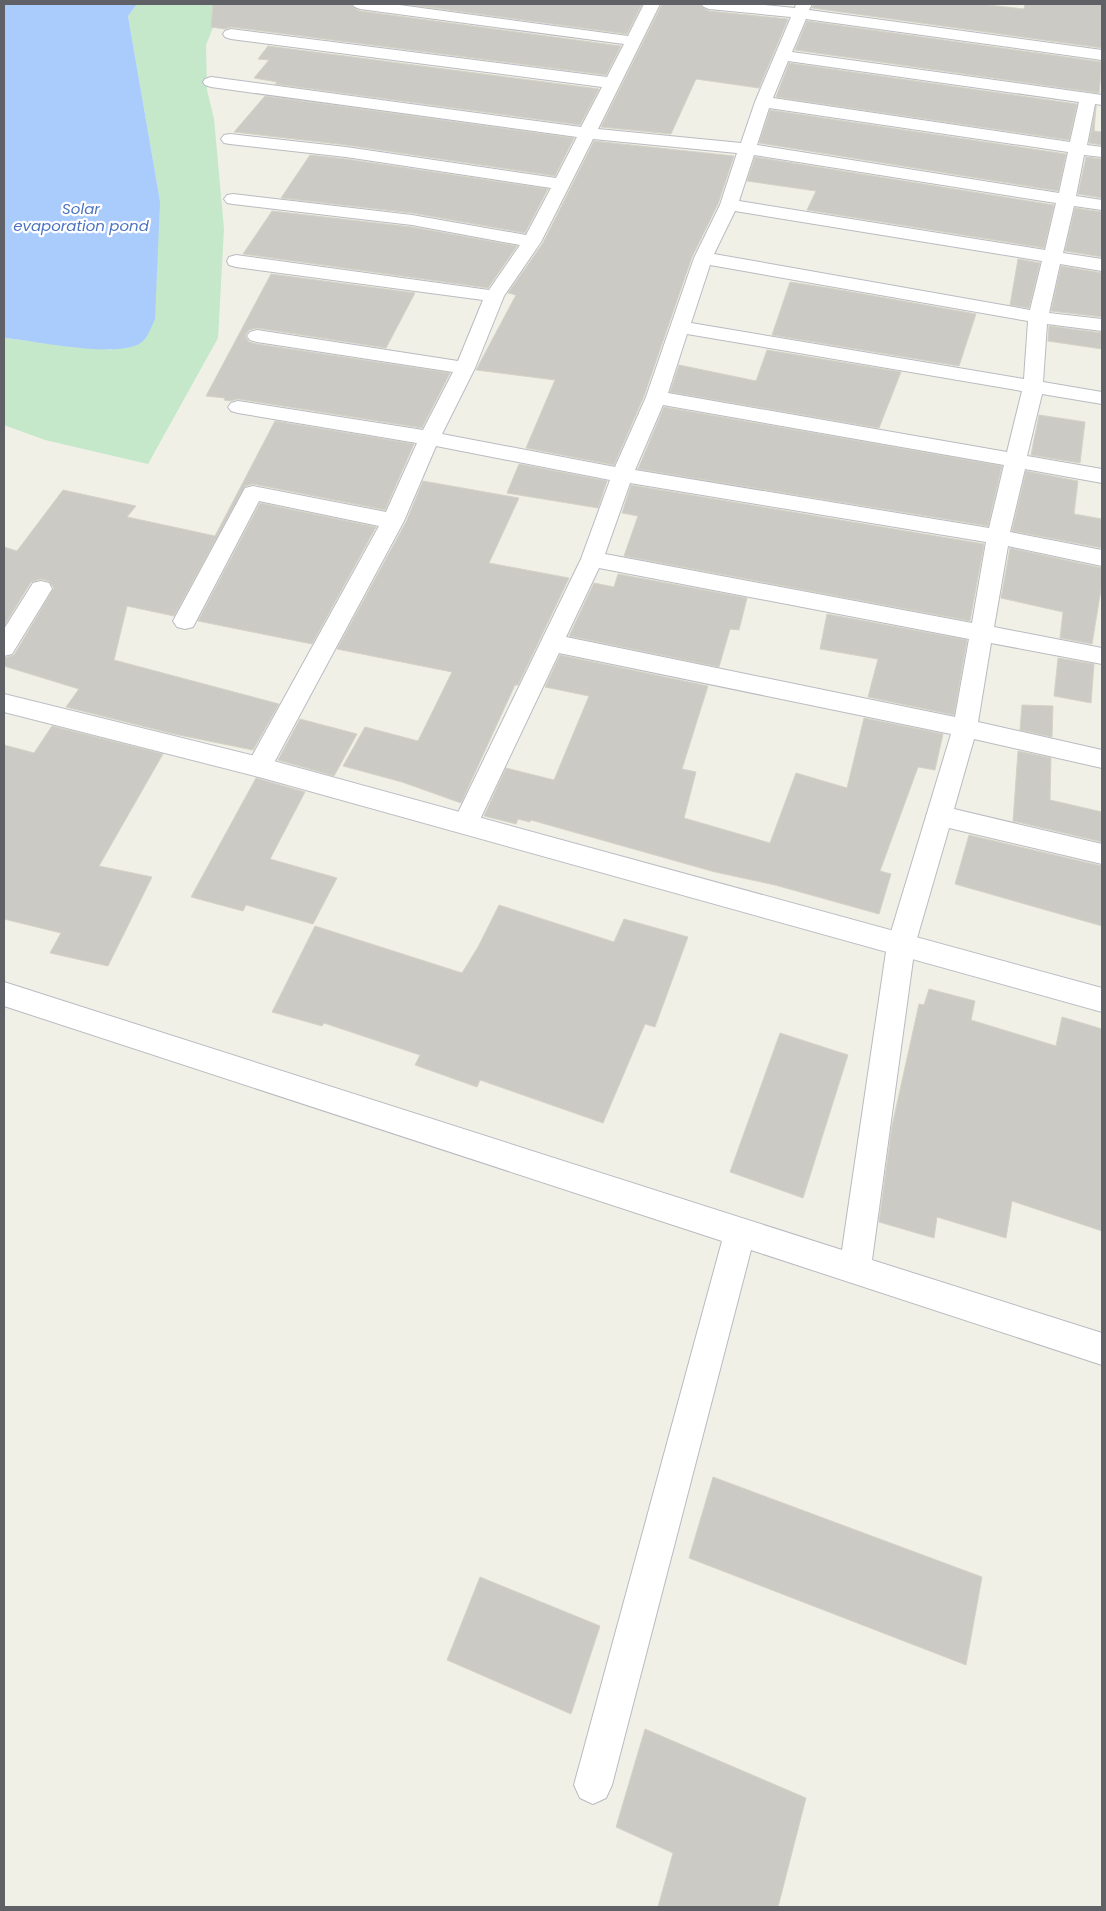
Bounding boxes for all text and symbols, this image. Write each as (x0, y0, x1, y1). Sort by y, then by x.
water label: Solar evaporation pond (13, 198, 150, 236)

